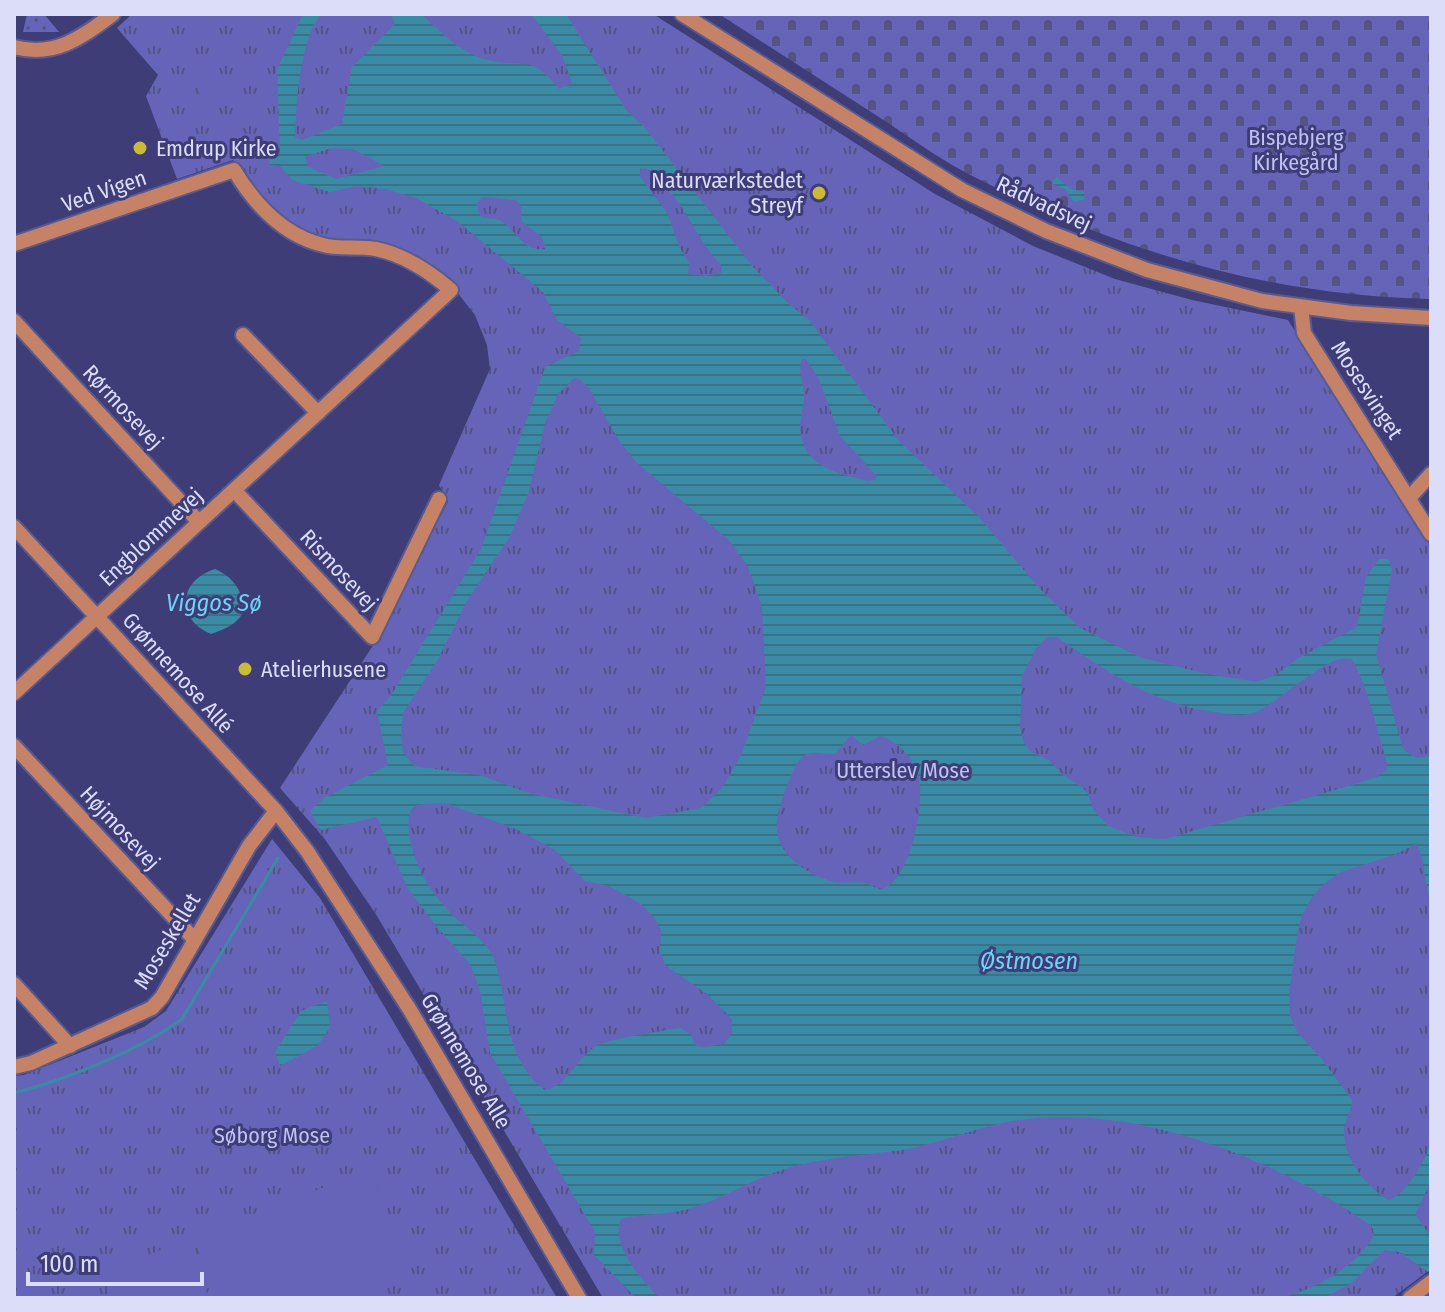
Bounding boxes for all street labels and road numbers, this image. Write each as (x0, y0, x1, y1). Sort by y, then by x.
street label: Ved Vigen (58, 164, 150, 218)
street label: Rådvadsvej (992, 170, 1096, 238)
street label: Mosesvinget (1325, 336, 1409, 445)
street label: Rørmosevej (77, 359, 169, 455)
street label: Engblommevej (94, 482, 208, 592)
street label: Rismosevej (294, 524, 384, 616)
street label: Grønnemose Allé (117, 607, 239, 739)
street label: Højmosevej (74, 780, 166, 876)
street label: Moseskellet (128, 887, 207, 994)
street label: Grønnemose Alle (415, 988, 517, 1134)

